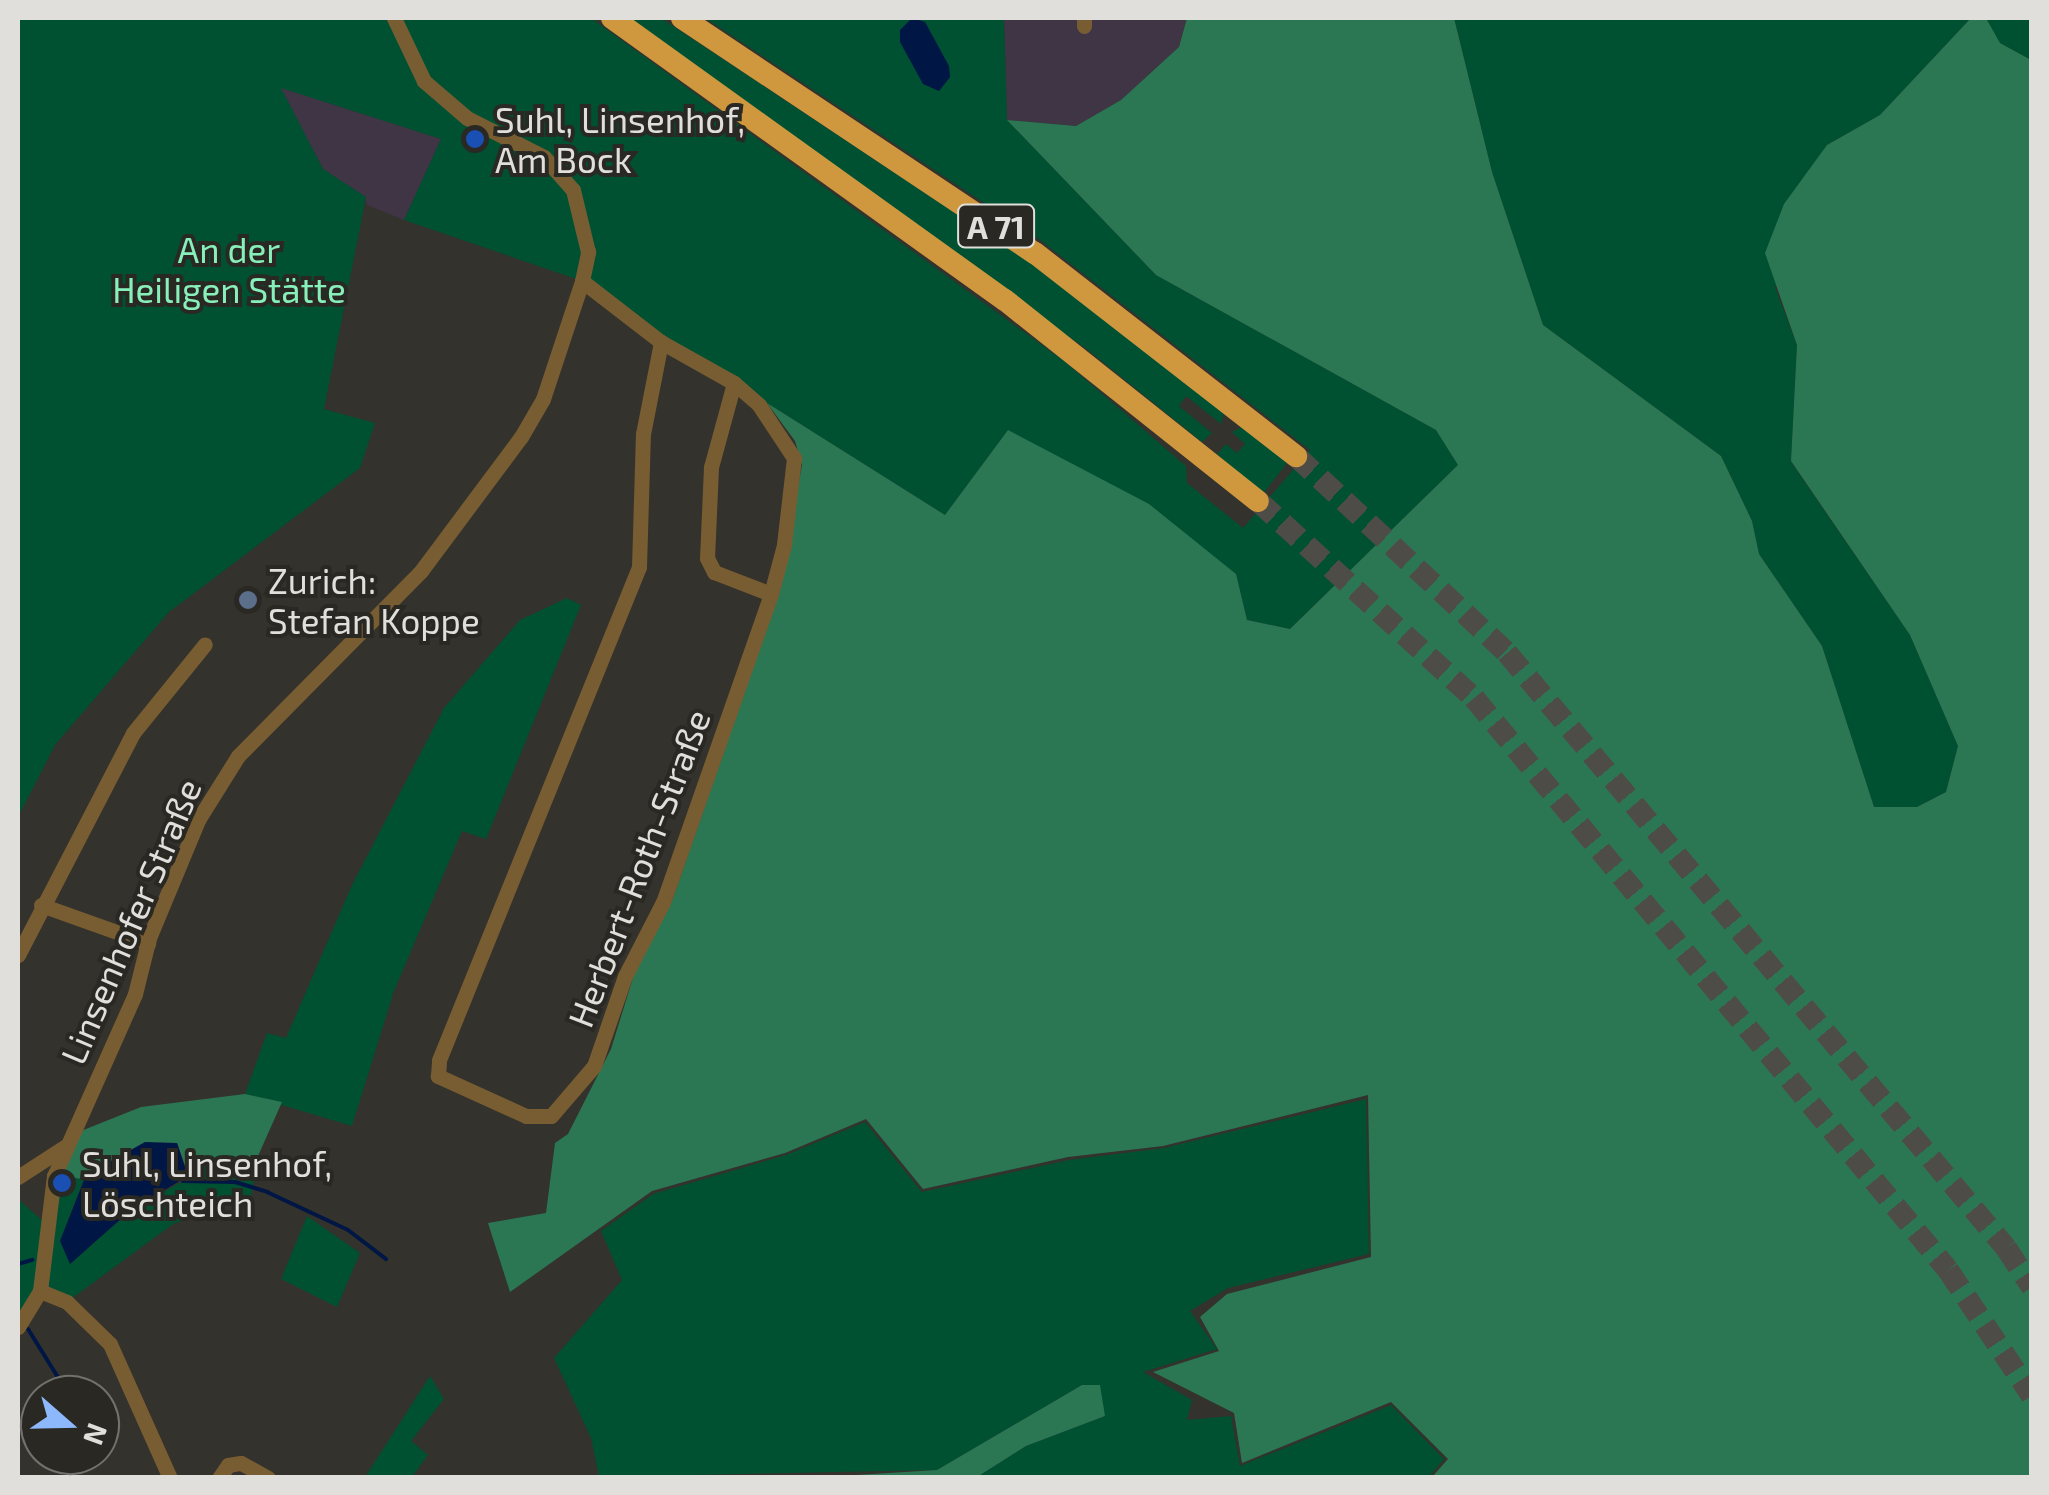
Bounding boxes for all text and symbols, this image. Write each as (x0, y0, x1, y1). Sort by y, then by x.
place label: Suhl, Linsenhof, Am Bock (495, 98, 745, 180)
marker: Suhl, Linsenhof, Am Bock (464, 128, 486, 150)
road number: A 71 (956, 199, 1036, 253)
park label: An der Heiligen Stätte (112, 228, 346, 310)
place label: Zurich: Stefan Koppe (268, 559, 480, 641)
marker: Zurich: Stefan Koppe (237, 589, 259, 611)
street label: Herbert-Roth-Straße (558, 703, 718, 1033)
street label: Linsenhofer Straße (51, 772, 209, 1070)
place label: Suhl, Linsenhof, Löschteich (82, 1142, 332, 1224)
marker: Suhl, Linsenhof, Löschteich (51, 1172, 73, 1194)
north arrow (20, 1375, 120, 1475)
text: N (77, 1419, 116, 1450)

